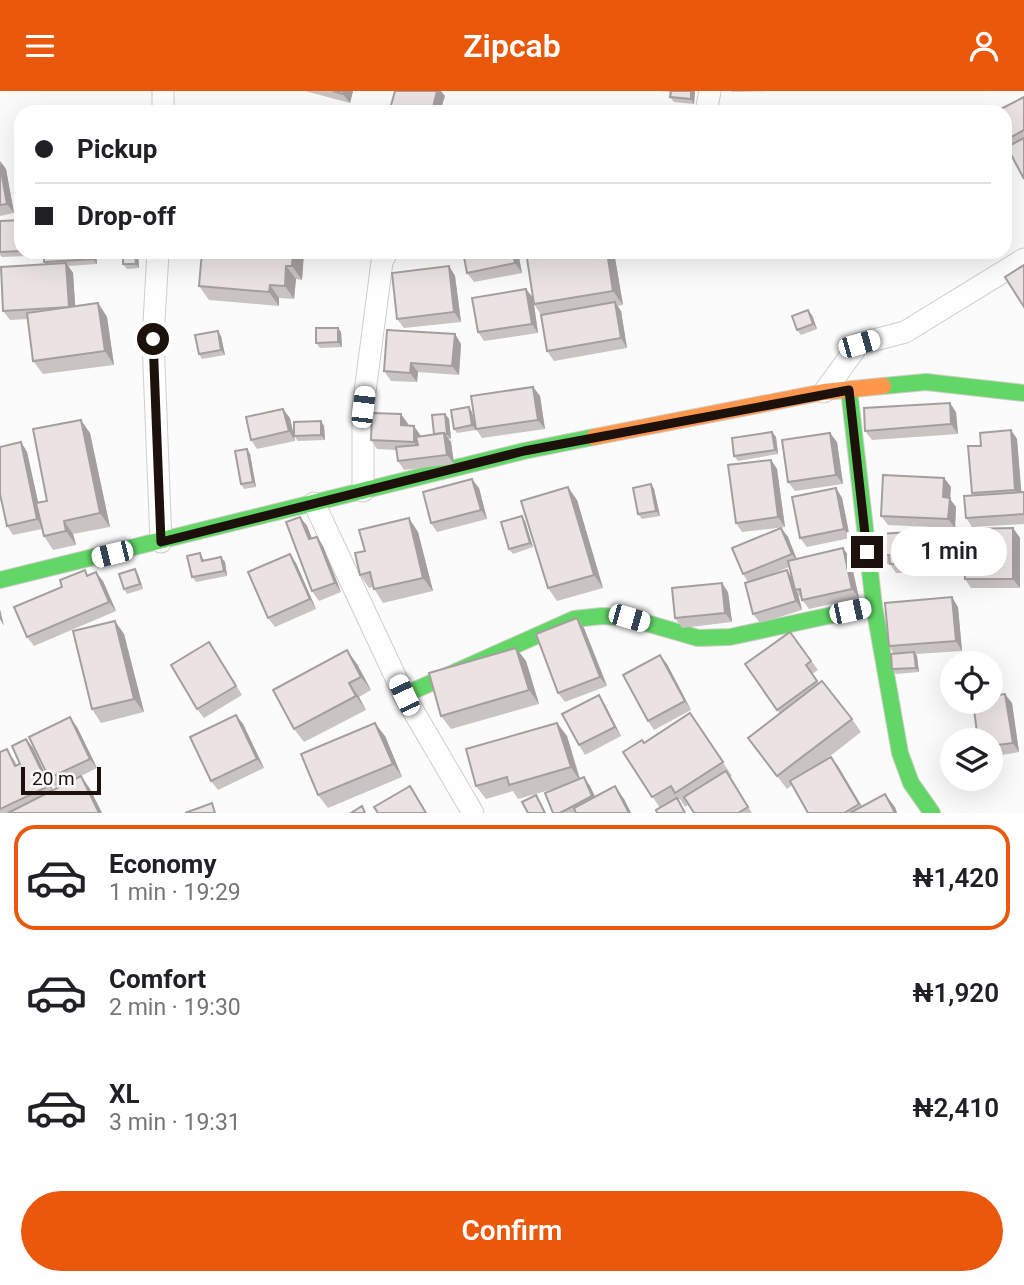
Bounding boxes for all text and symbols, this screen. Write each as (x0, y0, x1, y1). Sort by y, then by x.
icon: menu (21, 27, 59, 65)
text: Zipcab (463, 27, 561, 65)
icon: person (965, 27, 1003, 65)
text: Pickup (77, 134, 157, 164)
text: Drop-off (77, 201, 176, 231)
route start (137, 323, 169, 355)
car (836, 328, 883, 360)
car (351, 385, 376, 429)
callout: 1 min (892, 527, 1007, 577)
route end (851, 536, 883, 568)
text: 1 min (920, 538, 978, 565)
car (90, 539, 135, 569)
car (828, 596, 873, 626)
car (606, 602, 653, 634)
map controls (940, 651, 1003, 791)
button: locate (940, 651, 1003, 714)
car (386, 672, 423, 718)
button: layers (940, 728, 1003, 791)
scale bar (21, 764, 102, 795)
text: 20 m (32, 767, 75, 790)
icon: car (25, 846, 88, 909)
text: Economy (109, 849, 216, 879)
text: ₦1,420 (912, 863, 999, 893)
text: 1 min · 19:29 (109, 879, 241, 906)
icon: car (25, 961, 88, 1024)
text: Comfort (109, 964, 206, 994)
text: ₦1,920 (912, 978, 999, 1008)
text: 2 min · 19:30 (109, 994, 241, 1021)
icon: car (25, 1076, 88, 1139)
text: XL (109, 1079, 140, 1109)
text: ₦2,410 (912, 1093, 999, 1123)
text: 3 min · 19:31 (109, 1109, 241, 1136)
button: Confirm (21, 1191, 1003, 1271)

